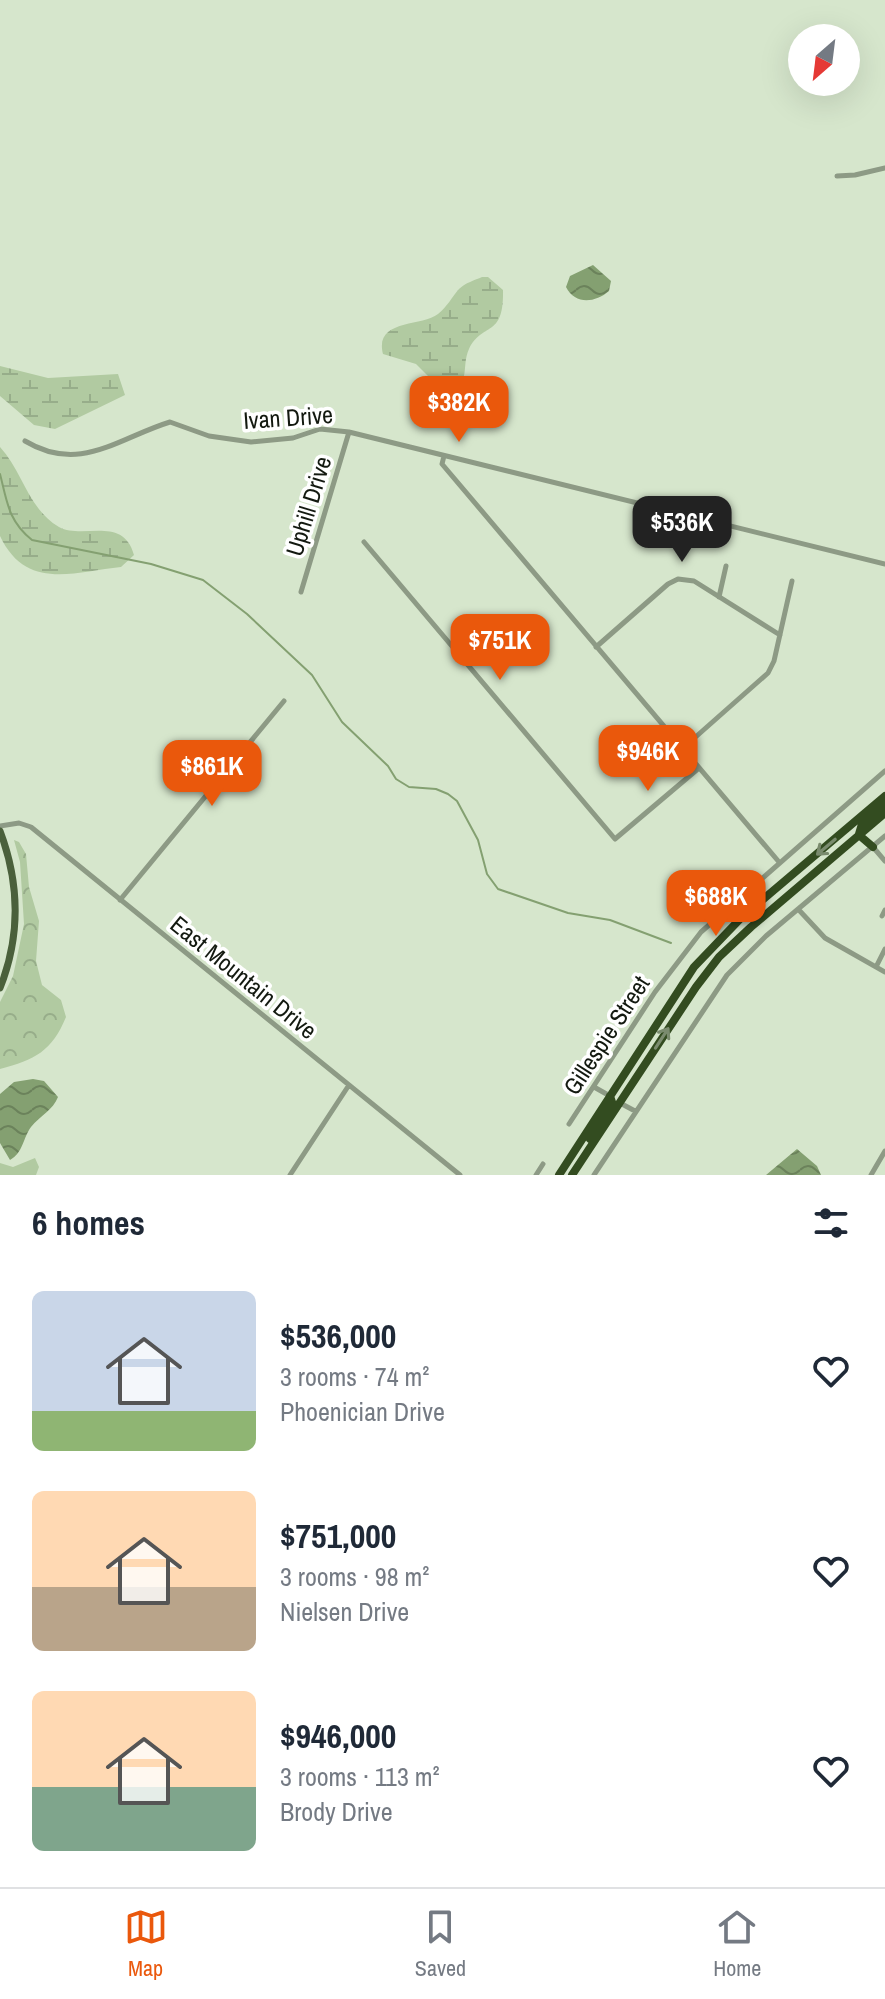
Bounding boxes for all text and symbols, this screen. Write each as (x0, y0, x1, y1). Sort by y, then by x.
north arrow (788, 24, 860, 96)
map controls (788, 24, 860, 96)
pin: $382K (403, 376, 515, 444)
text: $382K (428, 384, 490, 419)
street label: Ivan Drive (242, 398, 334, 436)
street label: Uphill Drive (278, 452, 338, 560)
pin: $536K (626, 496, 738, 564)
text: $536K (651, 504, 713, 539)
pin: $751K (444, 614, 556, 682)
text: $751K (469, 622, 531, 657)
pin: $946K (592, 725, 704, 793)
text: $946K (617, 733, 679, 768)
pin: $861K (156, 740, 268, 808)
text: $861K (181, 748, 243, 783)
one-way arrow (816, 838, 837, 856)
pin: $688K (660, 870, 772, 938)
text: $688K (685, 878, 747, 913)
street label: East Mountain Drive (164, 908, 324, 1046)
street label: Gillespie Street (556, 969, 657, 1101)
one-way arrow (654, 1027, 671, 1049)
text: 6 homes (32, 1200, 145, 1246)
icon: filters (809, 1201, 853, 1245)
text: $536,000 (280, 1313, 396, 1359)
icon: home (96, 1323, 192, 1419)
icon: heart (809, 1349, 853, 1393)
text: 3 rooms · 74 m² (280, 1359, 429, 1394)
text: Phoenician Drive (280, 1394, 445, 1429)
text: $751,000 (280, 1513, 396, 1559)
icon: home (96, 1523, 192, 1619)
icon: heart (809, 1549, 853, 1593)
text: 3 rooms · 98 m² (280, 1559, 429, 1594)
text: Nielsen Drive (280, 1594, 409, 1629)
text: $946,000 (280, 1713, 396, 1759)
icon: home (96, 1723, 192, 1819)
icon: heart (809, 1749, 853, 1793)
text: 3 rooms · 113 m² (280, 1759, 440, 1794)
text: Brody Drive (280, 1794, 393, 1829)
tab: Map (124, 1905, 168, 1983)
tab: Saved (415, 1905, 466, 1983)
tab: Home (713, 1905, 761, 1983)

